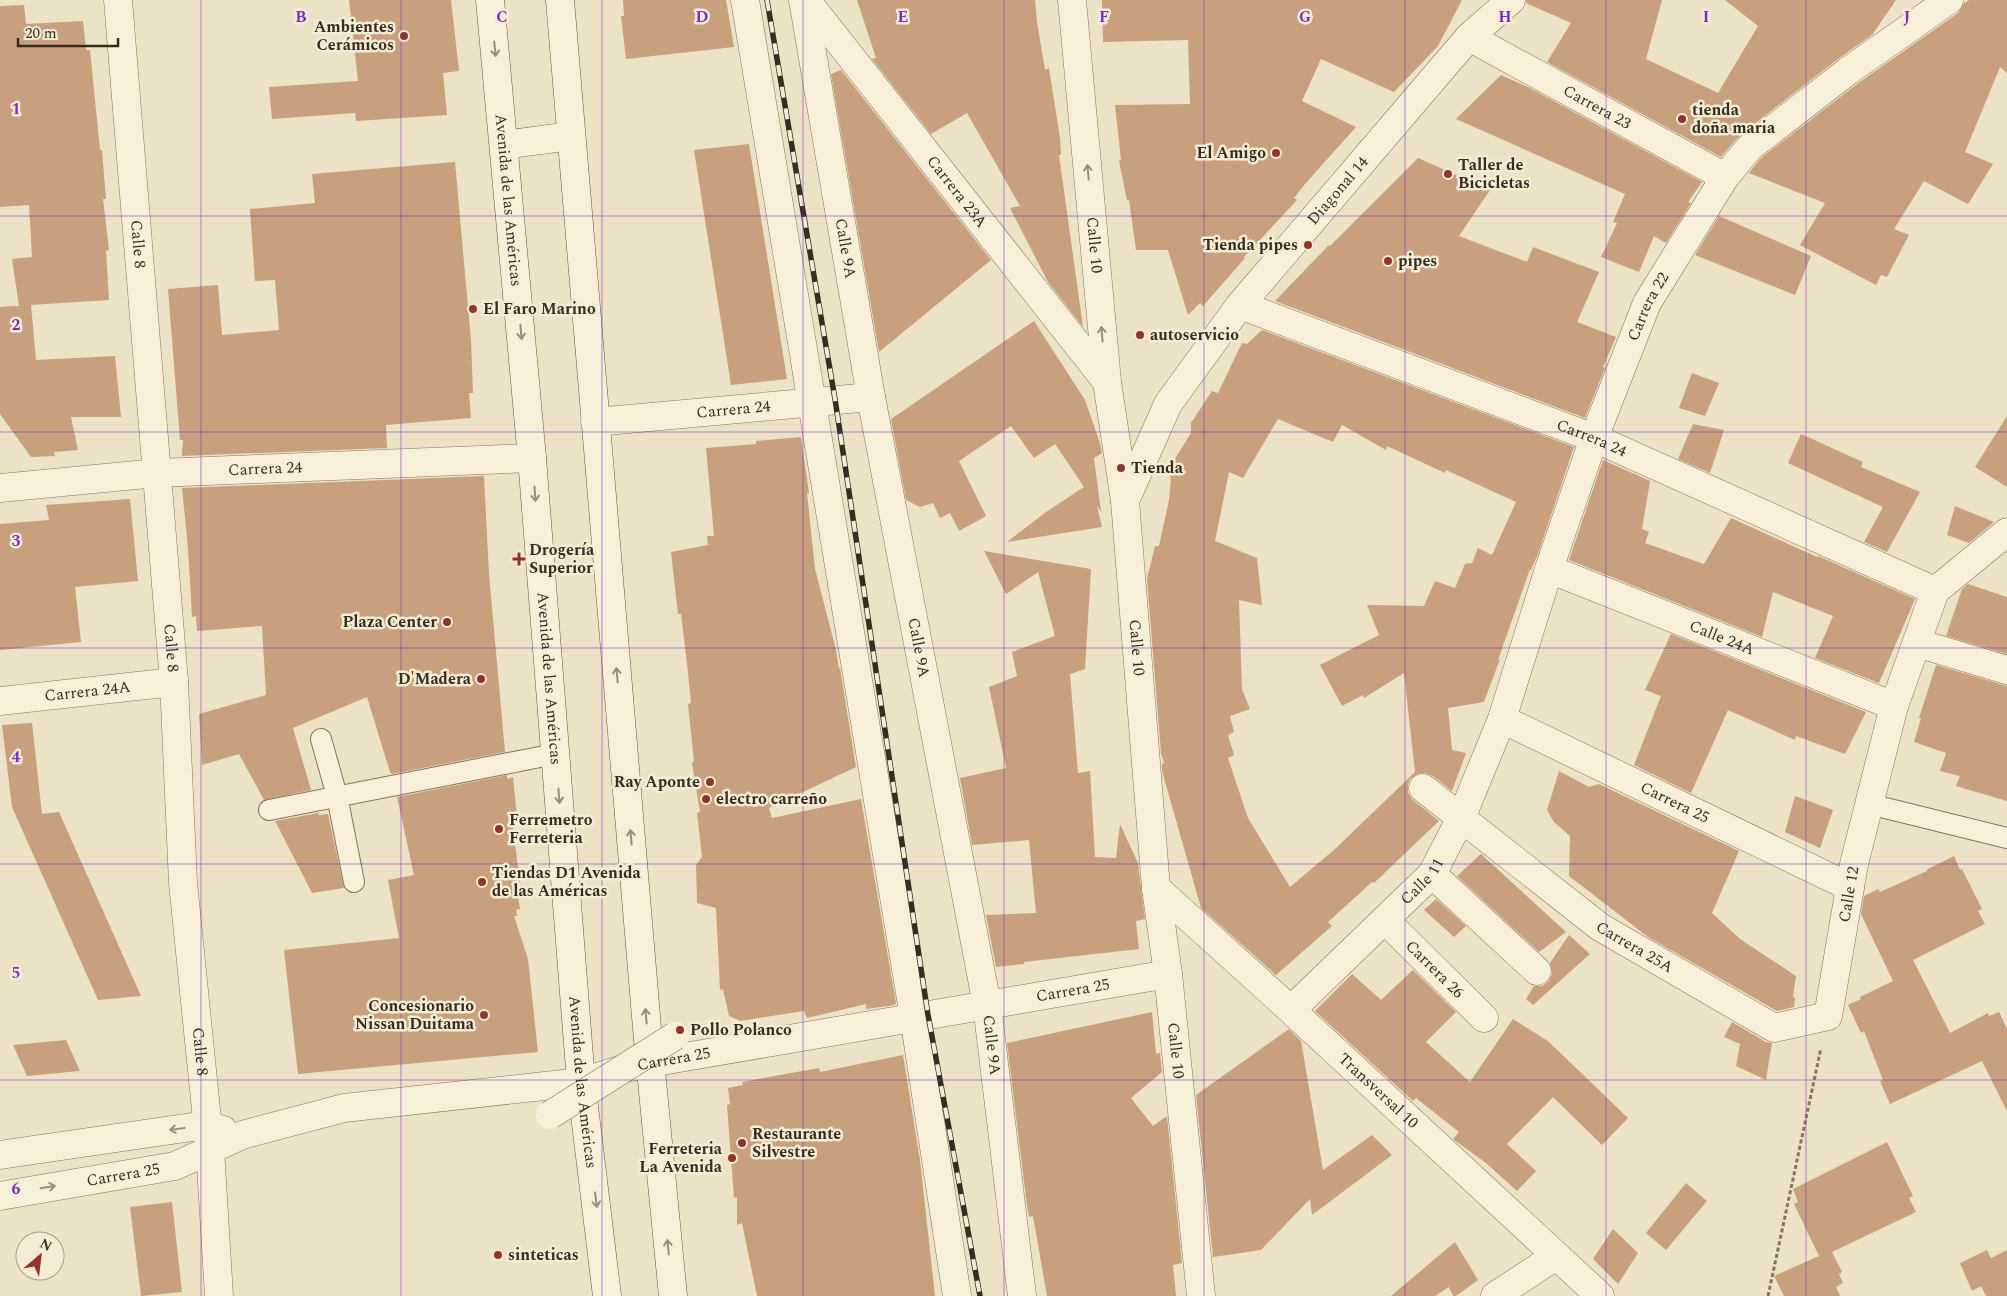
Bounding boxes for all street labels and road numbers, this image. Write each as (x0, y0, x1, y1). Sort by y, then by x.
street label: Carrera 23 (1559, 79, 1635, 135)
street label: Avenida de las Américas (488, 113, 528, 288)
street label: Carrera 23A (921, 150, 993, 233)
street label: Diagonal 14 (1301, 151, 1374, 230)
street label: Calle 9A (829, 216, 862, 280)
street label: Calle 10 (1080, 216, 1109, 274)
street label: Calle 8 (124, 219, 152, 269)
street label: Carrera 22 (1621, 268, 1675, 345)
street label: Carrera 24 (695, 394, 772, 425)
street label: Carrera 24 (1553, 413, 1631, 463)
street label: Carrera 24 (228, 455, 303, 482)
street label: Avenida de las Américas (531, 591, 568, 766)
street label: Calle 24A (1686, 614, 1758, 661)
street label: Calle 9A (901, 616, 936, 680)
street label: Calle 10 (1123, 618, 1151, 677)
street label: Calle 8 (157, 623, 185, 673)
street label: Carrera 24A (43, 675, 132, 708)
street label: Carrera 25 (1636, 776, 1714, 829)
street label: Calle 11 (1395, 854, 1450, 911)
street label: Calle 12 (1832, 864, 1865, 924)
street label: Carrera 25A (1591, 915, 1678, 979)
street label: Carrera 26 (1400, 935, 1470, 1004)
street label: Carrera 25 (1034, 972, 1112, 1008)
street label: Avenida de las Américas (562, 995, 603, 1170)
street label: Calle 9A (976, 1013, 1007, 1076)
street label: Calle 10 (1161, 1021, 1191, 1080)
street label: Calle 8 (186, 1026, 215, 1077)
street label: Carrera 25 (635, 1041, 712, 1077)
street label: Transversal 10 (1333, 1047, 1424, 1134)
street label: Carrera 25 (85, 1157, 162, 1193)

